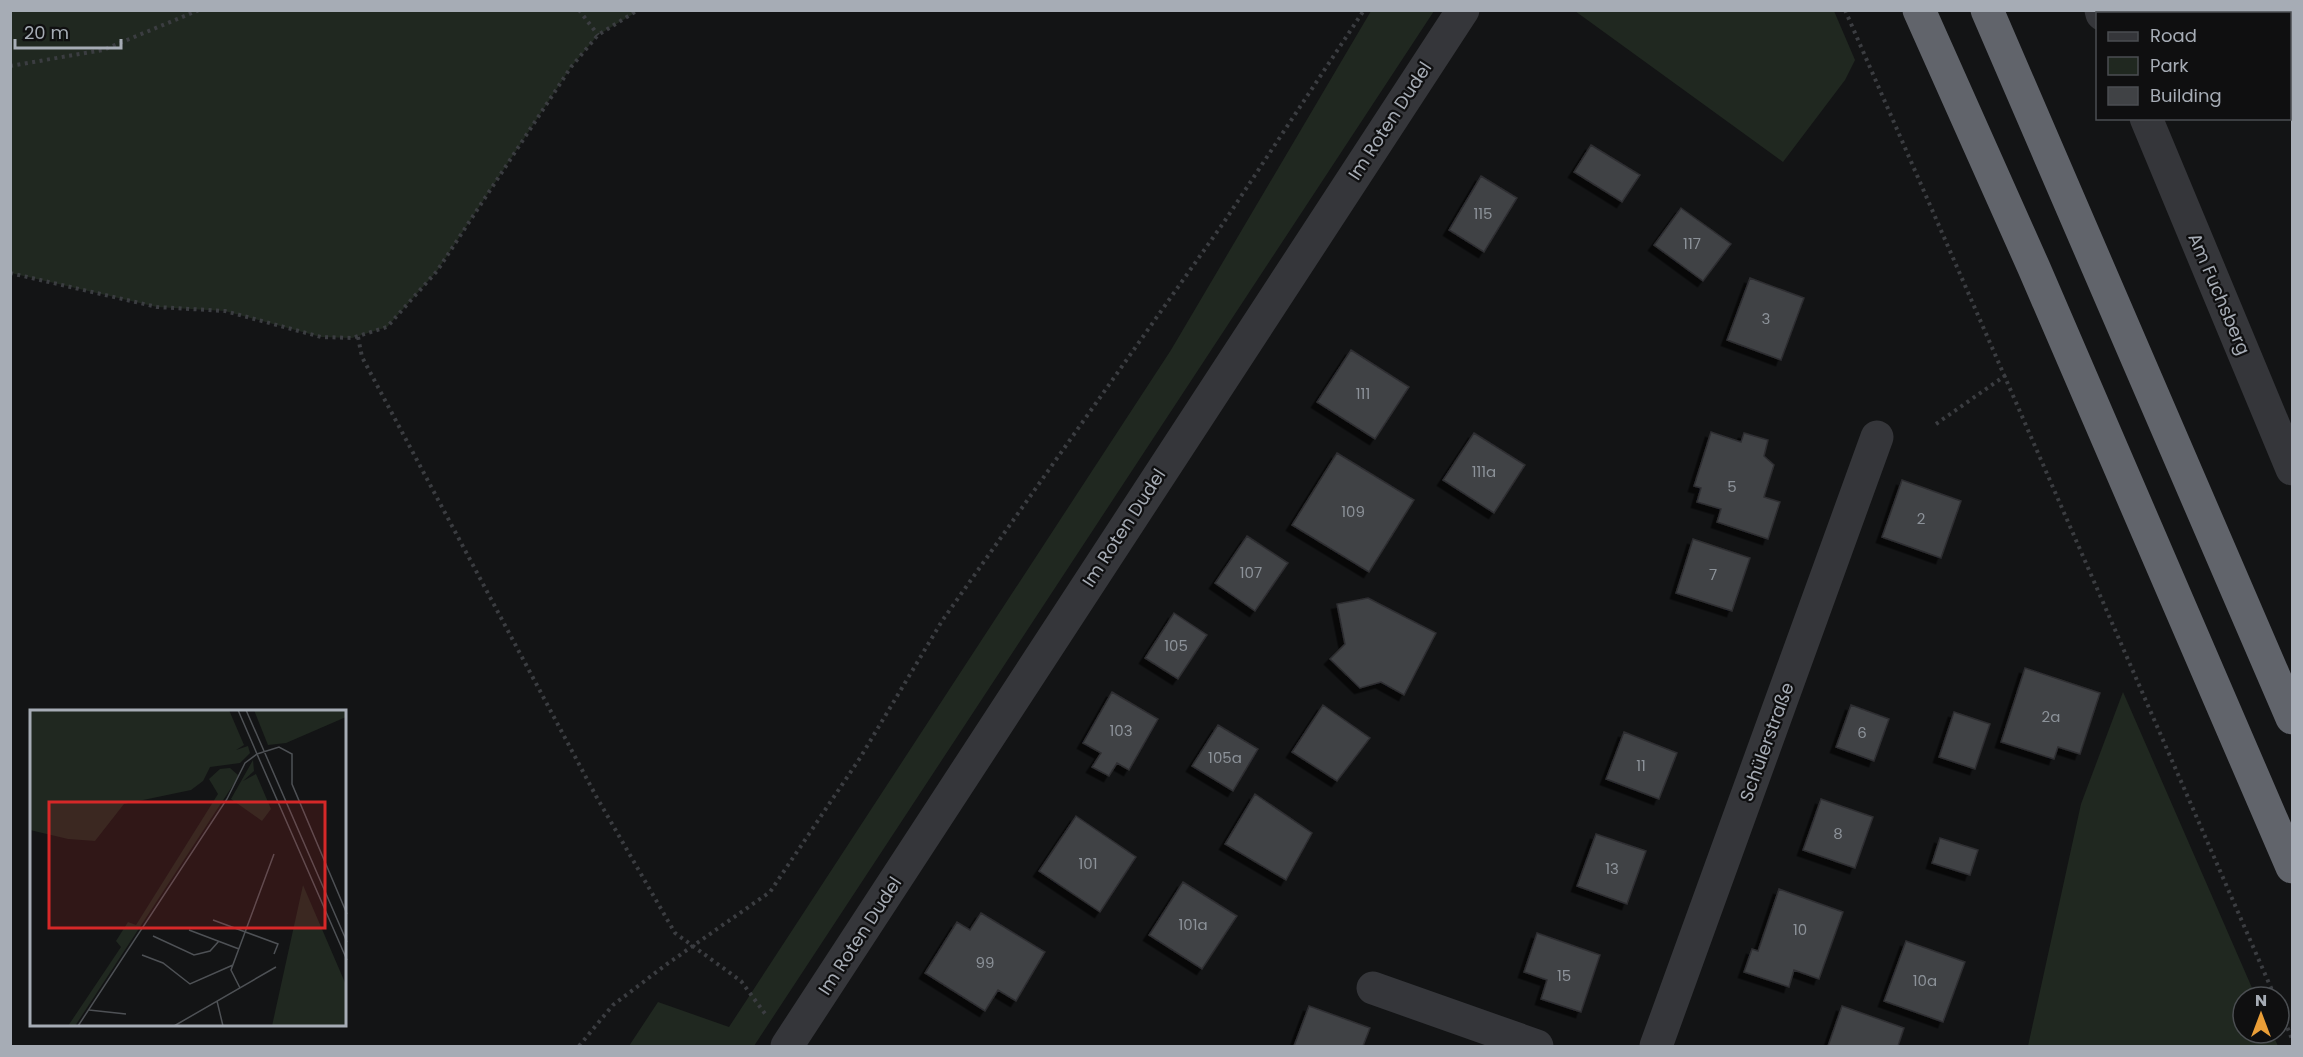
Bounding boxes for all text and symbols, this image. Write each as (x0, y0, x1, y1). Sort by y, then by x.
scale bar (15, 12, 122, 50)
legend (2096, 12, 2291, 120)
text: 20 m (24, 20, 69, 45)
text: Road (2150, 23, 2197, 48)
text: Park (2150, 53, 2189, 78)
street label: Im Roten Dudel (1342, 57, 1437, 185)
text: Building (2150, 83, 2222, 108)
house number: 115 (1473, 203, 1493, 224)
street label: Am Fuchsberg (2183, 229, 2256, 359)
house number: 117 (1683, 233, 1701, 254)
house number: 3 (1762, 308, 1770, 329)
house number: 111 (1356, 383, 1370, 404)
house number: 111a (1472, 461, 1496, 482)
street label: Im Roten Dudel (1076, 464, 1171, 592)
house number: 5 (1727, 476, 1737, 497)
house number: 109 (1341, 501, 1365, 522)
house number: 2 (1917, 508, 1925, 529)
house number: 107 (1240, 562, 1262, 583)
house number: 7 (1709, 564, 1717, 585)
house number: 105 (1164, 635, 1188, 656)
street label: Schülerstraße (1733, 679, 1800, 805)
house number: 2a (2042, 706, 2060, 727)
inset map (30, 710, 346, 1027)
house number: 103 (1109, 720, 1133, 741)
house number: 6 (1857, 722, 1867, 743)
house number: 105a (1208, 747, 1242, 768)
house number: 11 (1636, 755, 1646, 776)
house number: 8 (1833, 823, 1843, 844)
house number: 101 (1078, 853, 1098, 874)
house number: 13 (1605, 858, 1619, 879)
street label: Im Roten Dudel (812, 872, 907, 1000)
house number: 101a (1178, 914, 1208, 935)
house number: 10 (1793, 919, 1807, 940)
house number: 99 (976, 952, 994, 973)
house number: 15 (1557, 965, 1571, 986)
house number: 10a (1913, 970, 1937, 991)
north arrow (2231, 985, 2291, 1045)
text: N (2255, 989, 2267, 1012)

